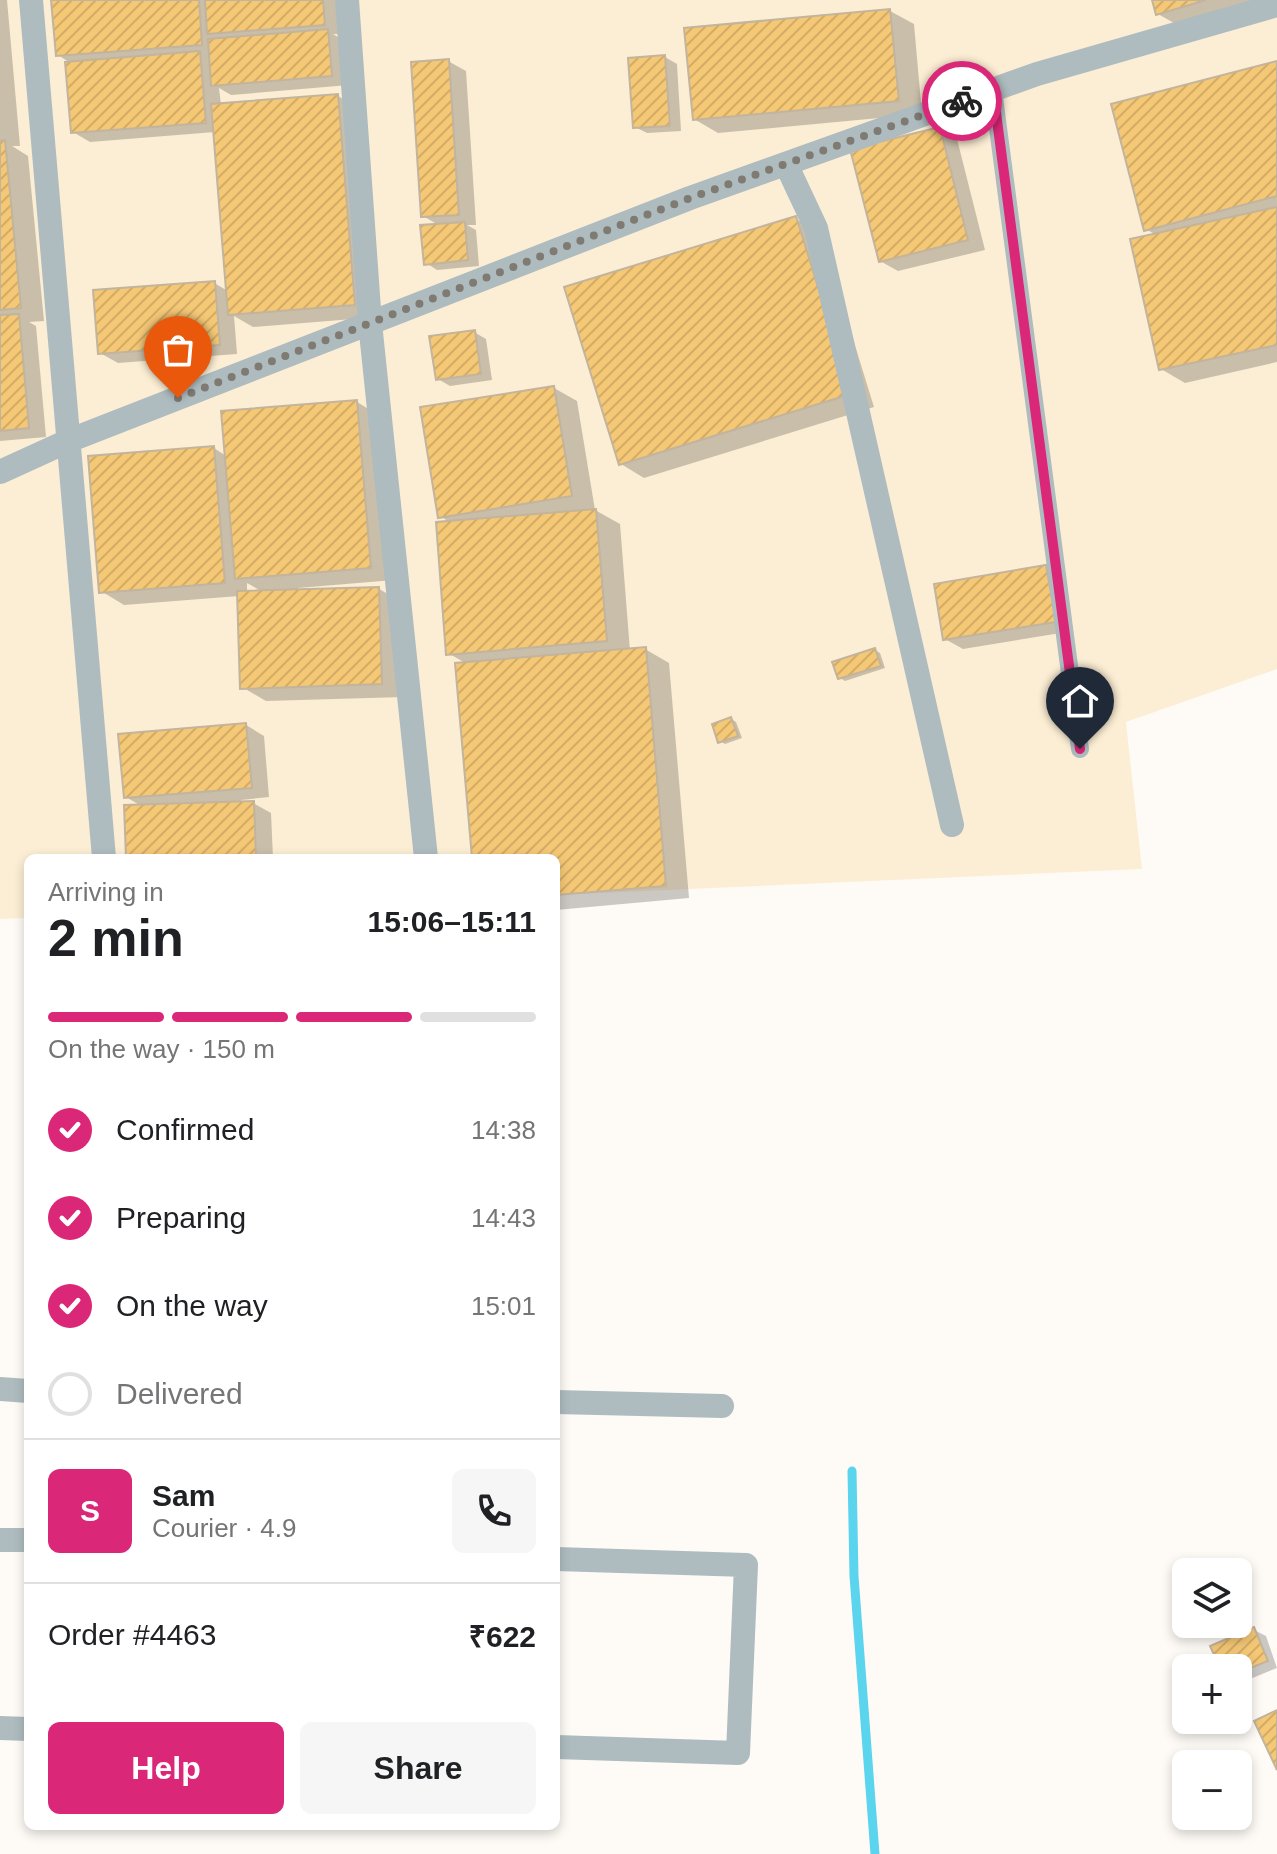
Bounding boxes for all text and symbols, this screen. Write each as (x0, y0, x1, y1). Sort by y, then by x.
courier (922, 61, 1002, 141)
icon: bike (940, 79, 984, 123)
pin (144, 316, 212, 398)
icon: bag (156, 328, 200, 372)
pin (1046, 667, 1114, 749)
icon: home (1058, 679, 1102, 723)
text: Arriving in (48, 877, 164, 907)
text: 15:06–15:11 (368, 905, 536, 938)
text: 2 min (48, 909, 184, 967)
text: On the way · 150 m (48, 1034, 275, 1064)
icon: check (48, 1108, 92, 1152)
text: Confirmed (116, 1113, 254, 1146)
text: 14:38 (471, 1115, 536, 1145)
icon: check (48, 1196, 92, 1240)
text: Preparing (116, 1201, 246, 1234)
text: 14:43 (471, 1203, 536, 1233)
icon: check (48, 1284, 92, 1328)
text: On the way (116, 1289, 268, 1322)
text: 15:01 (471, 1291, 536, 1321)
text: Delivered (116, 1377, 243, 1410)
button: phone (452, 1469, 536, 1553)
text: Sam (152, 1479, 215, 1512)
text: S (80, 1494, 100, 1527)
text: Courier · 4.9 (152, 1513, 297, 1543)
map controls (1172, 1558, 1252, 1830)
button: layers (1172, 1558, 1252, 1638)
text: Order #4463 (48, 1618, 216, 1651)
text: ₹622 (469, 1620, 536, 1653)
button: + (1172, 1654, 1252, 1734)
button: Help (48, 1722, 284, 1814)
button: Share (300, 1722, 536, 1814)
button: − (1172, 1750, 1252, 1830)

